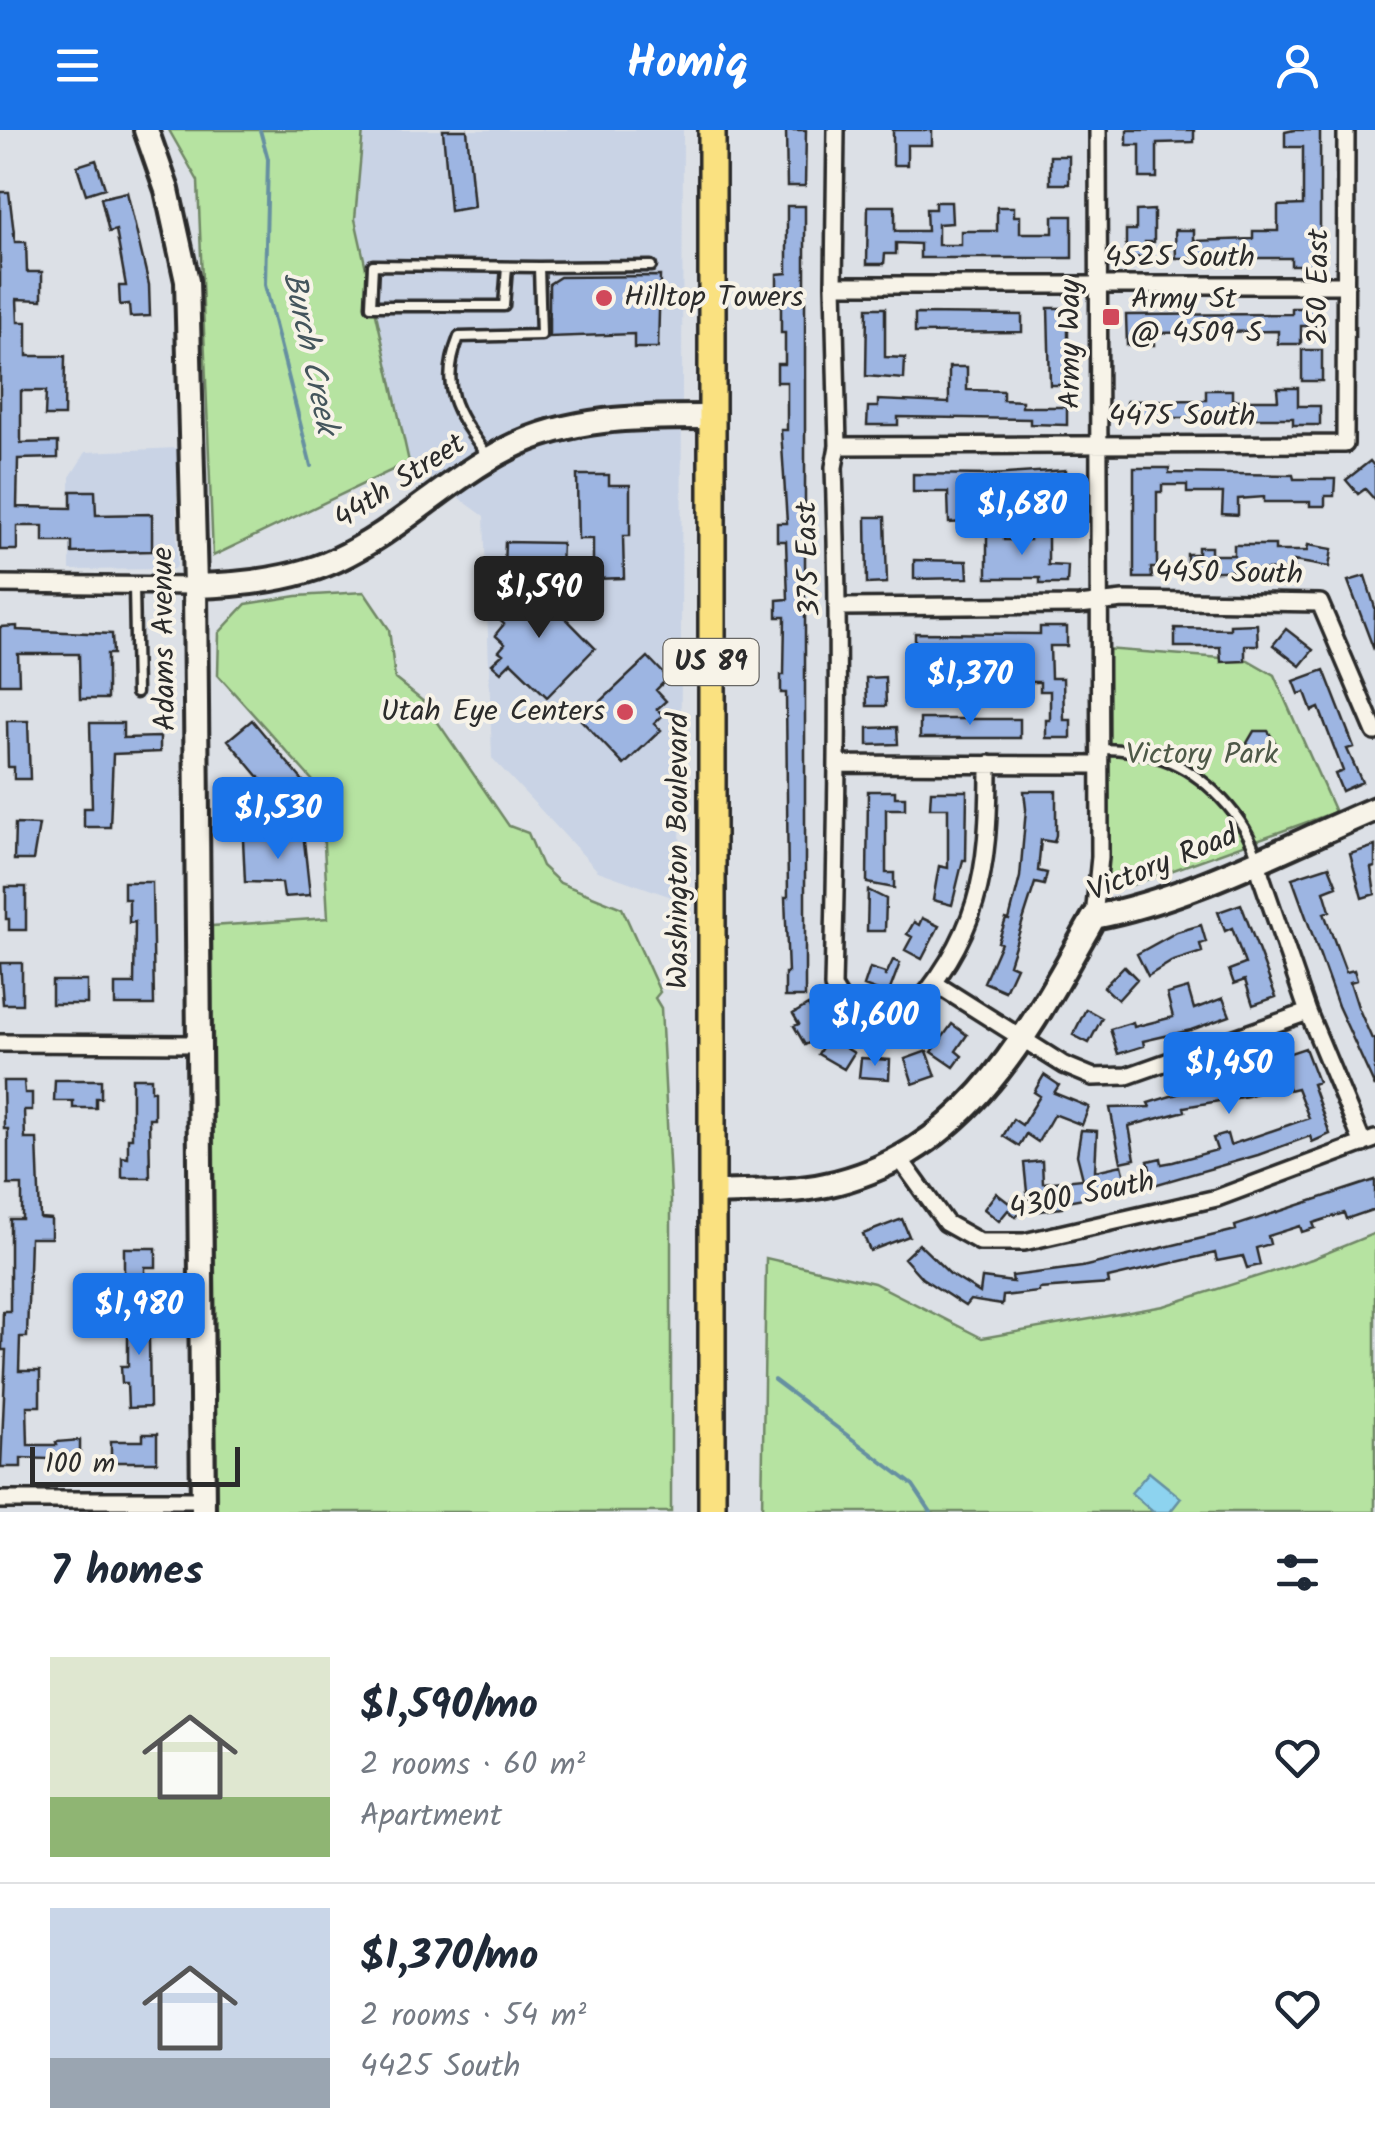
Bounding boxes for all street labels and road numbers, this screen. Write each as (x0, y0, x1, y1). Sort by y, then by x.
street label: 250 East (1295, 228, 1343, 345)
street label: 4525 South (1105, 234, 1255, 282)
street label: Army Way (1047, 278, 1095, 409)
street label: 4475 South (1109, 393, 1255, 441)
street label: 44th Street (325, 421, 476, 543)
street label: 375 East (783, 500, 835, 617)
street label: Adams Avenue (139, 546, 191, 732)
street label: 4450 South (1155, 549, 1303, 599)
road number: US 89 (664, 639, 758, 685)
street label: Washington Boulevard (655, 712, 703, 989)
street label: Victory Road (1081, 812, 1246, 916)
street label: 4300 South (1005, 1158, 1159, 1234)

